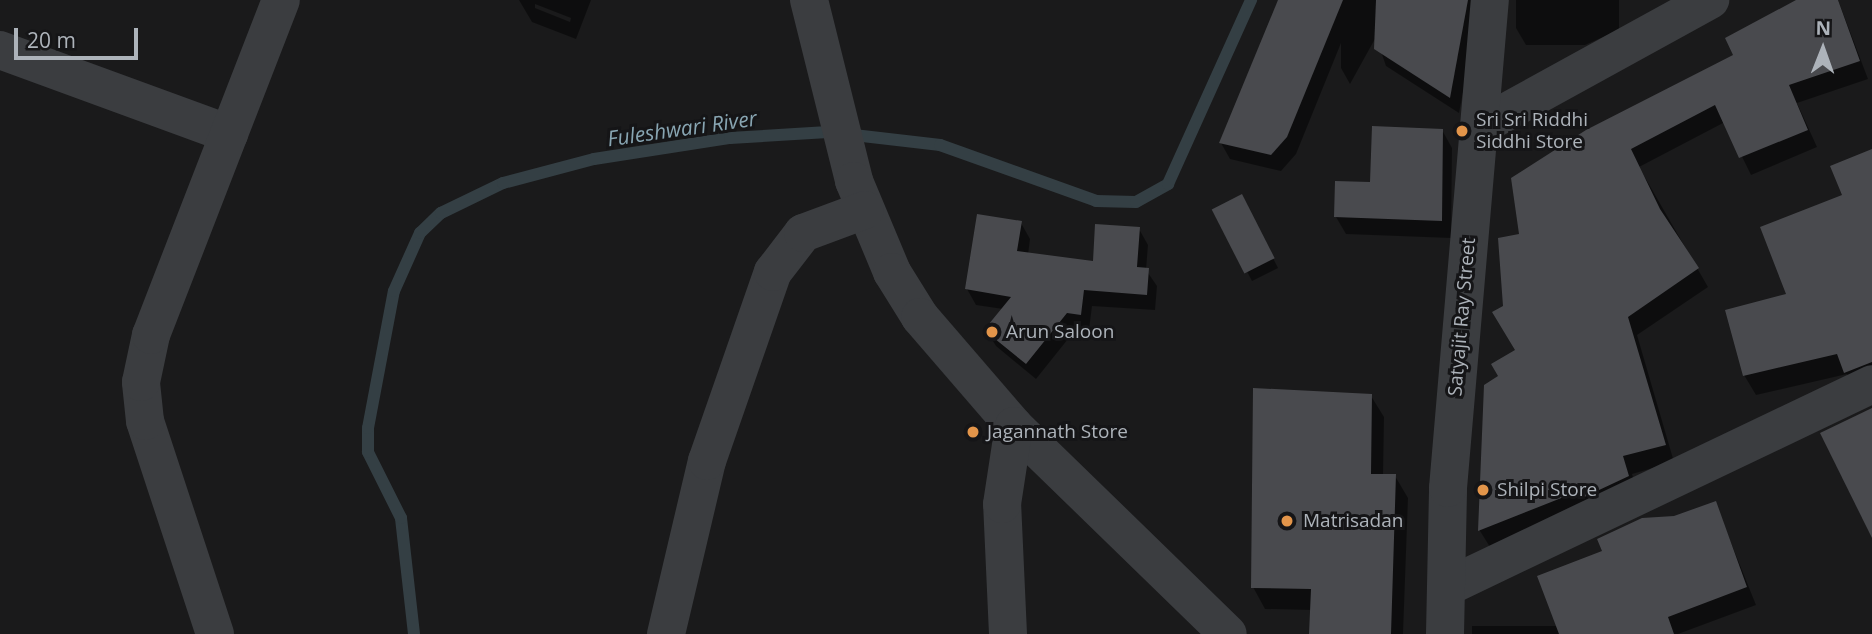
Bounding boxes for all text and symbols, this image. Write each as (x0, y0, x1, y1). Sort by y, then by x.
scale bar (18, 14, 142, 58)
north arrow (1788, 14, 1858, 84)
text: N (1815, 15, 1831, 41)
text: 20 m (27, 26, 76, 54)
water label: Fuleshwari River (606, 105, 758, 151)
place label: Sri Sri Riddhi Siddhi Store (1476, 109, 1588, 153)
marker: Sri Sri Riddhi Siddhi Store (1454, 123, 1470, 139)
street label: Satyajit Ray Street (1444, 237, 1480, 397)
place label: Arun Saloon (1006, 321, 1114, 343)
marker: Arun Saloon (984, 324, 1000, 340)
place label: Jagannath Store (987, 421, 1128, 443)
marker: Jagannath Store (965, 424, 981, 440)
place label: Shilpi Store (1497, 479, 1597, 501)
marker: Shilpi Store (1475, 482, 1491, 498)
place label: Matrisadan (1303, 510, 1403, 532)
marker: Matrisadan (1277, 511, 1297, 531)

